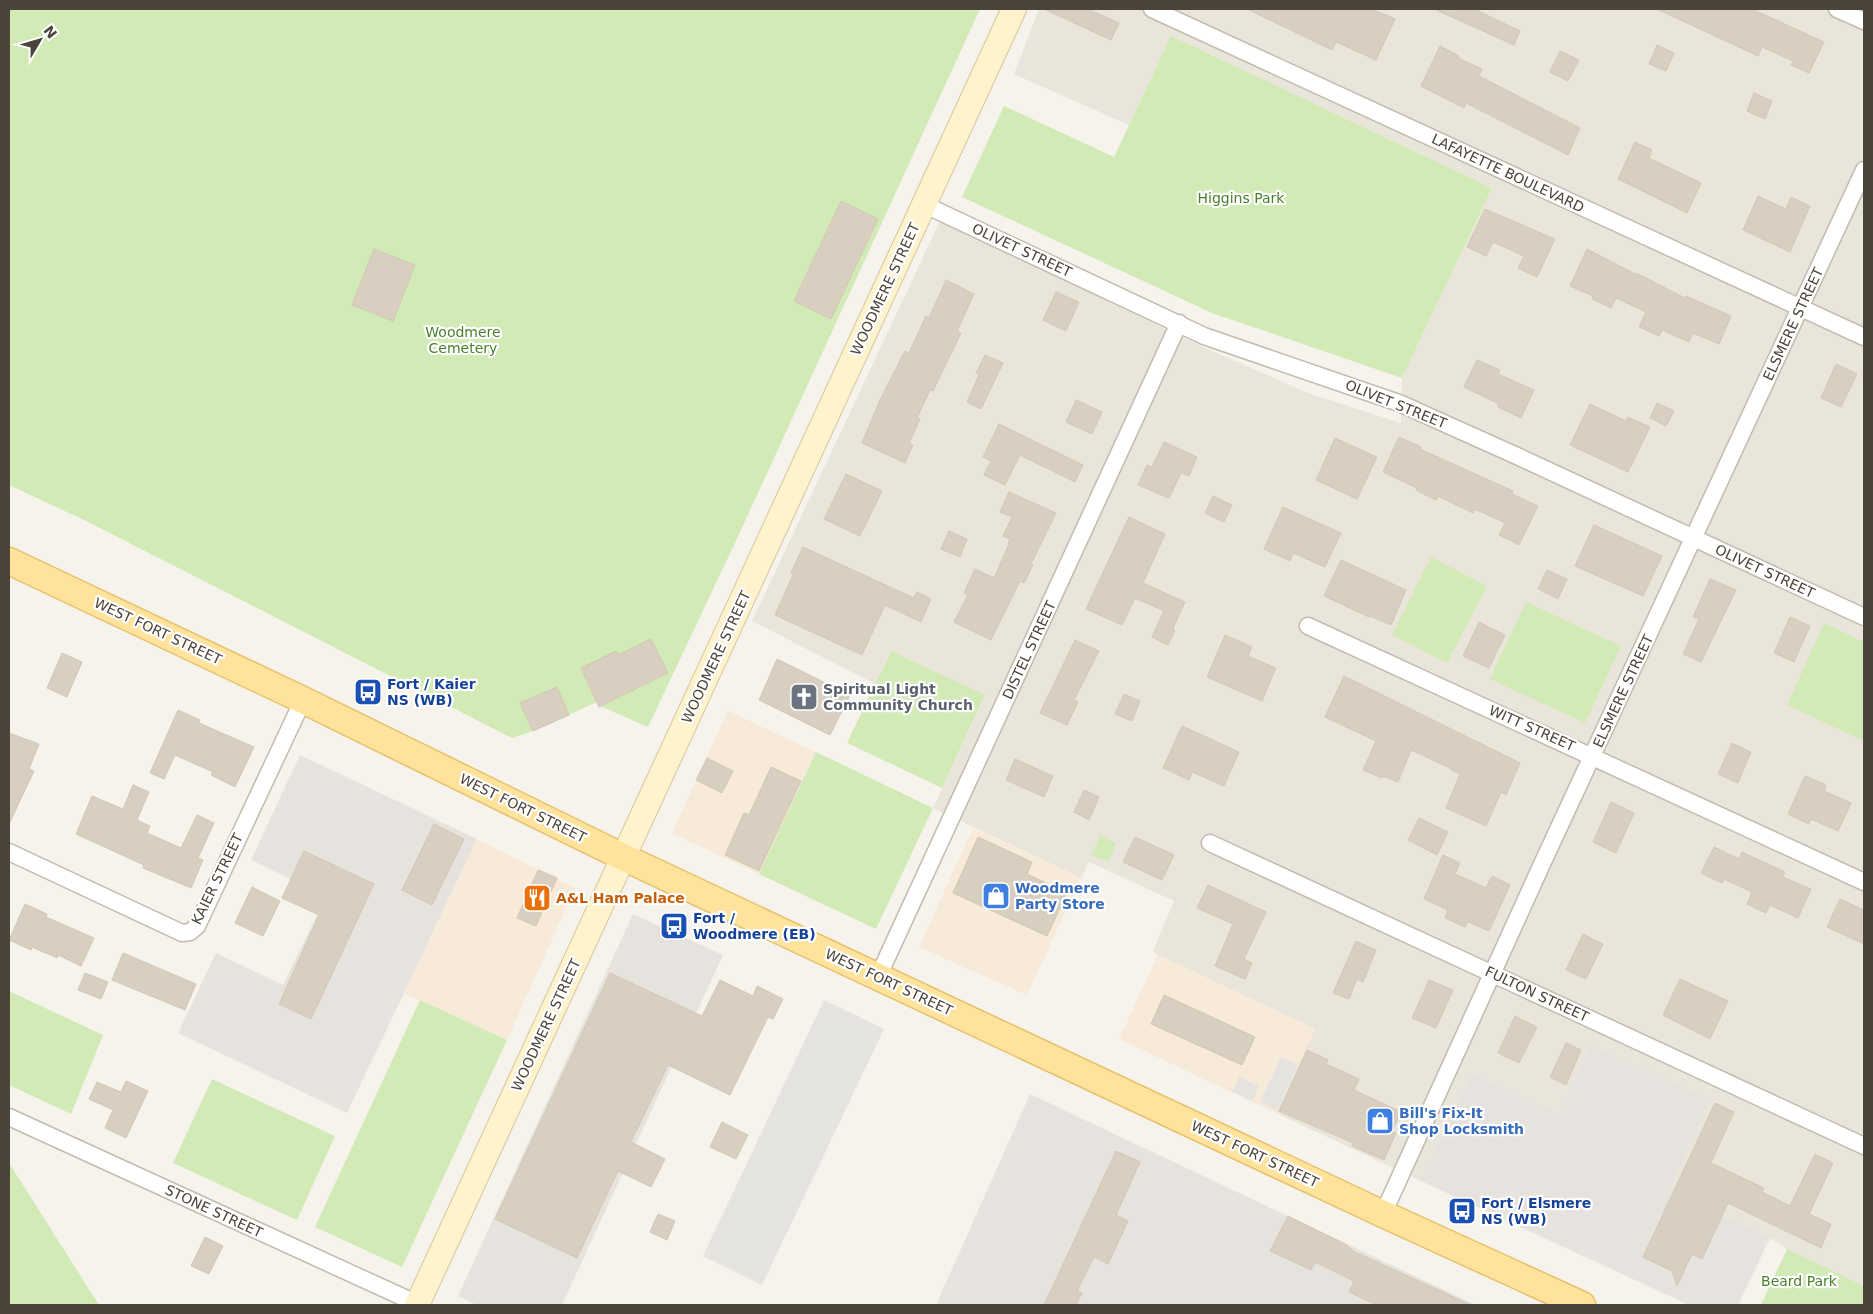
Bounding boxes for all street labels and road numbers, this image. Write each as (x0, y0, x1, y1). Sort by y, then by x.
street label: LAFAYETTE BOULEVARD (1429, 131, 1587, 215)
street label: WOODMERE STREET (847, 220, 923, 358)
street label: OLIVET STREET (970, 220, 1075, 280)
street label: ELSMERE STREET (1760, 265, 1826, 383)
street label: OLIVET STREET (1343, 376, 1449, 432)
street label: OLIVET STREET (1713, 541, 1818, 601)
street label: WOODMERE STREET (678, 588, 754, 726)
street label: WEST FORT STREET (92, 594, 225, 668)
street label: DISTEL STREET (999, 598, 1059, 702)
street label: ELSMERE STREET (1590, 632, 1656, 750)
street label: WITT STREET (1486, 702, 1578, 754)
street label: WEST FORT STREET (457, 770, 589, 846)
street label: KAIER STREET (188, 831, 246, 927)
street label: WEST FORT STREET (823, 945, 956, 1019)
street label: WOODMERE STREET (508, 956, 584, 1094)
street label: FULTON STREET (1483, 963, 1592, 1025)
street label: WEST FORT STREET (1189, 1117, 1322, 1191)
street label: STONE STREET (163, 1181, 266, 1241)

